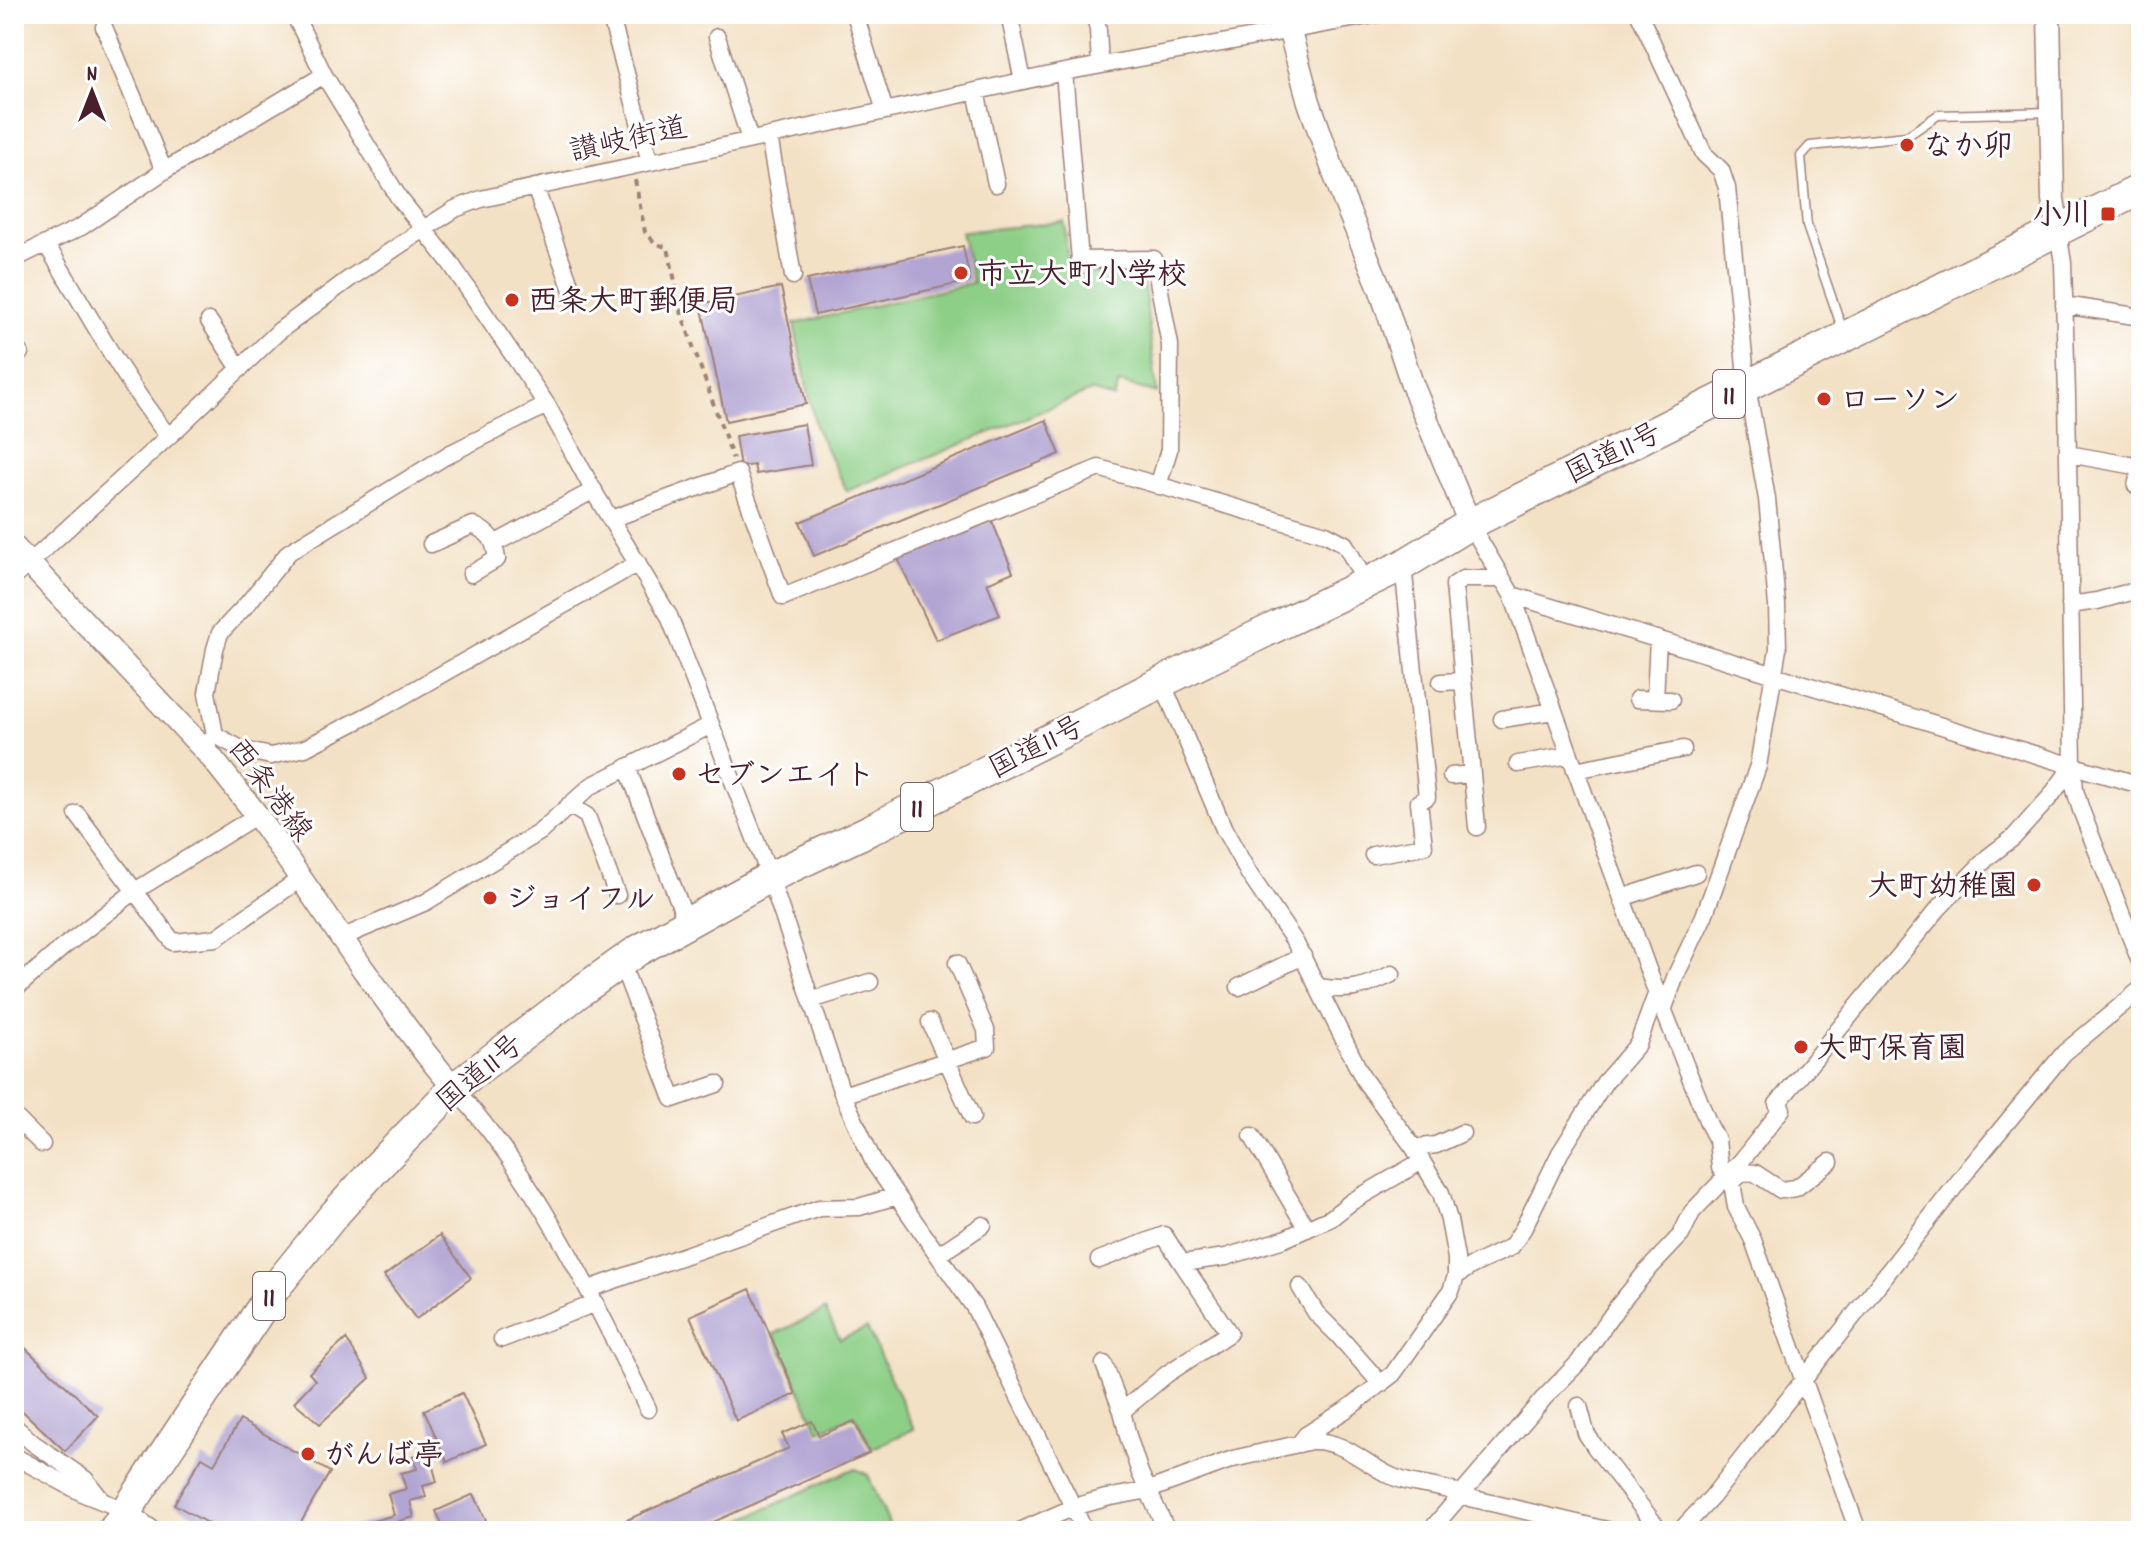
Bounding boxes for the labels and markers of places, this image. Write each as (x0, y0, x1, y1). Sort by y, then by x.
place label: なか卯 (1923, 128, 2013, 171)
marker: なか卯 (1898, 136, 1916, 154)
place label: 小川 (2032, 197, 2092, 240)
marker: 小川 (2099, 205, 2117, 223)
place label: 市立大町小学校 (977, 256, 1187, 299)
marker: 市立大町小学校 (952, 264, 970, 282)
place label: 西条大町郵便局 (528, 283, 738, 326)
marker: 西条大町郵便局 (503, 291, 521, 309)
place label: ローソン (1840, 382, 1960, 425)
marker: ローソン (1815, 390, 1833, 408)
place label: セブンエイト (695, 757, 875, 800)
marker: セブンエイト (670, 765, 688, 783)
place label: 大町幼稚園 (1868, 868, 2018, 911)
marker: 大町幼稚園 (2025, 876, 2043, 894)
place label: ジョイフル (506, 881, 655, 924)
marker: ジョイフル (481, 889, 499, 907)
place label: 大町保育園 (1817, 1030, 1967, 1073)
marker: 大町保育園 (1792, 1038, 1810, 1056)
place label: がんば亭 (324, 1437, 444, 1480)
marker: がんば亭 (299, 1445, 317, 1463)

